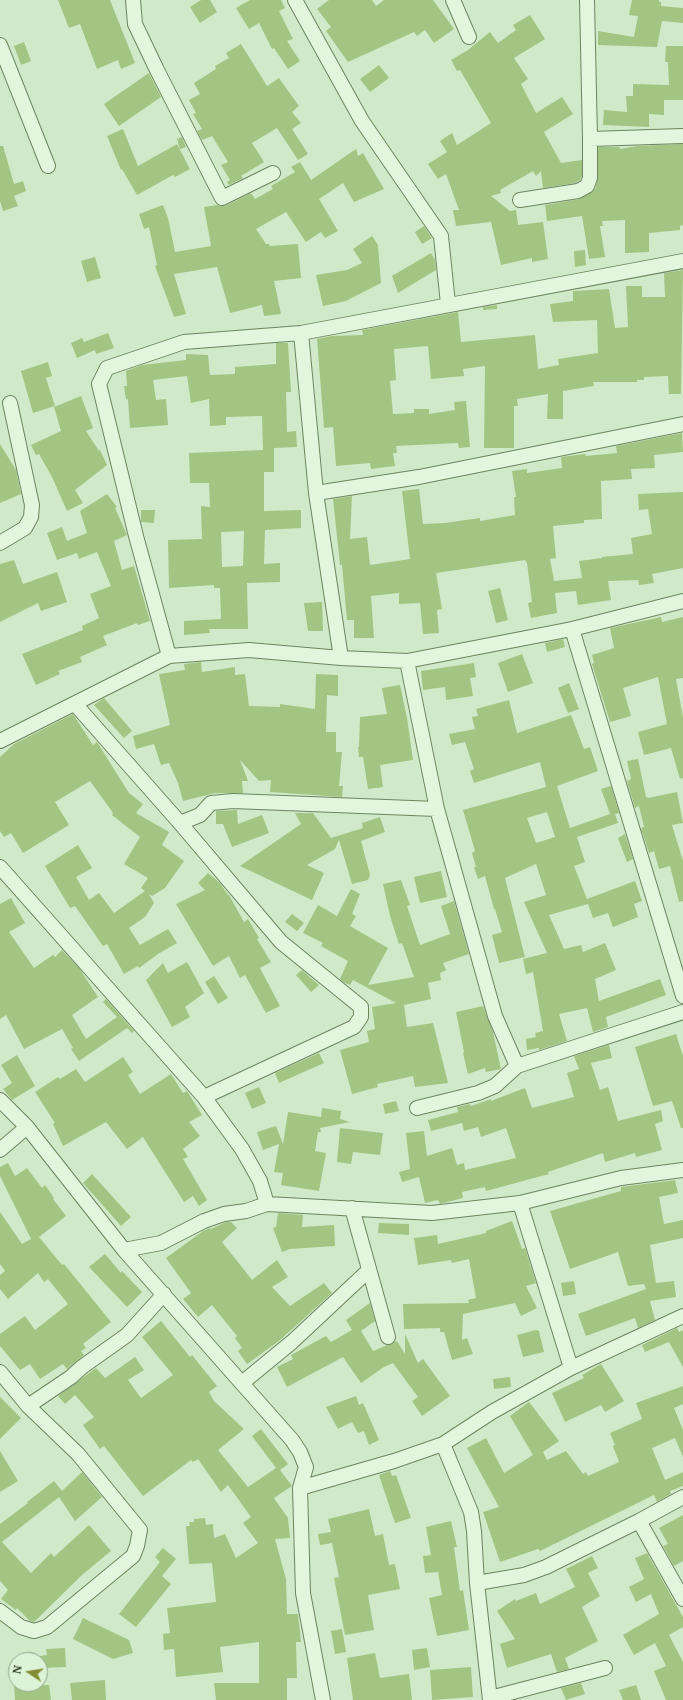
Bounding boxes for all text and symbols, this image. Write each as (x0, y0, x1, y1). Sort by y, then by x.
north arrow (8, 1652, 48, 1692)
text: N (9, 1664, 25, 1675)

